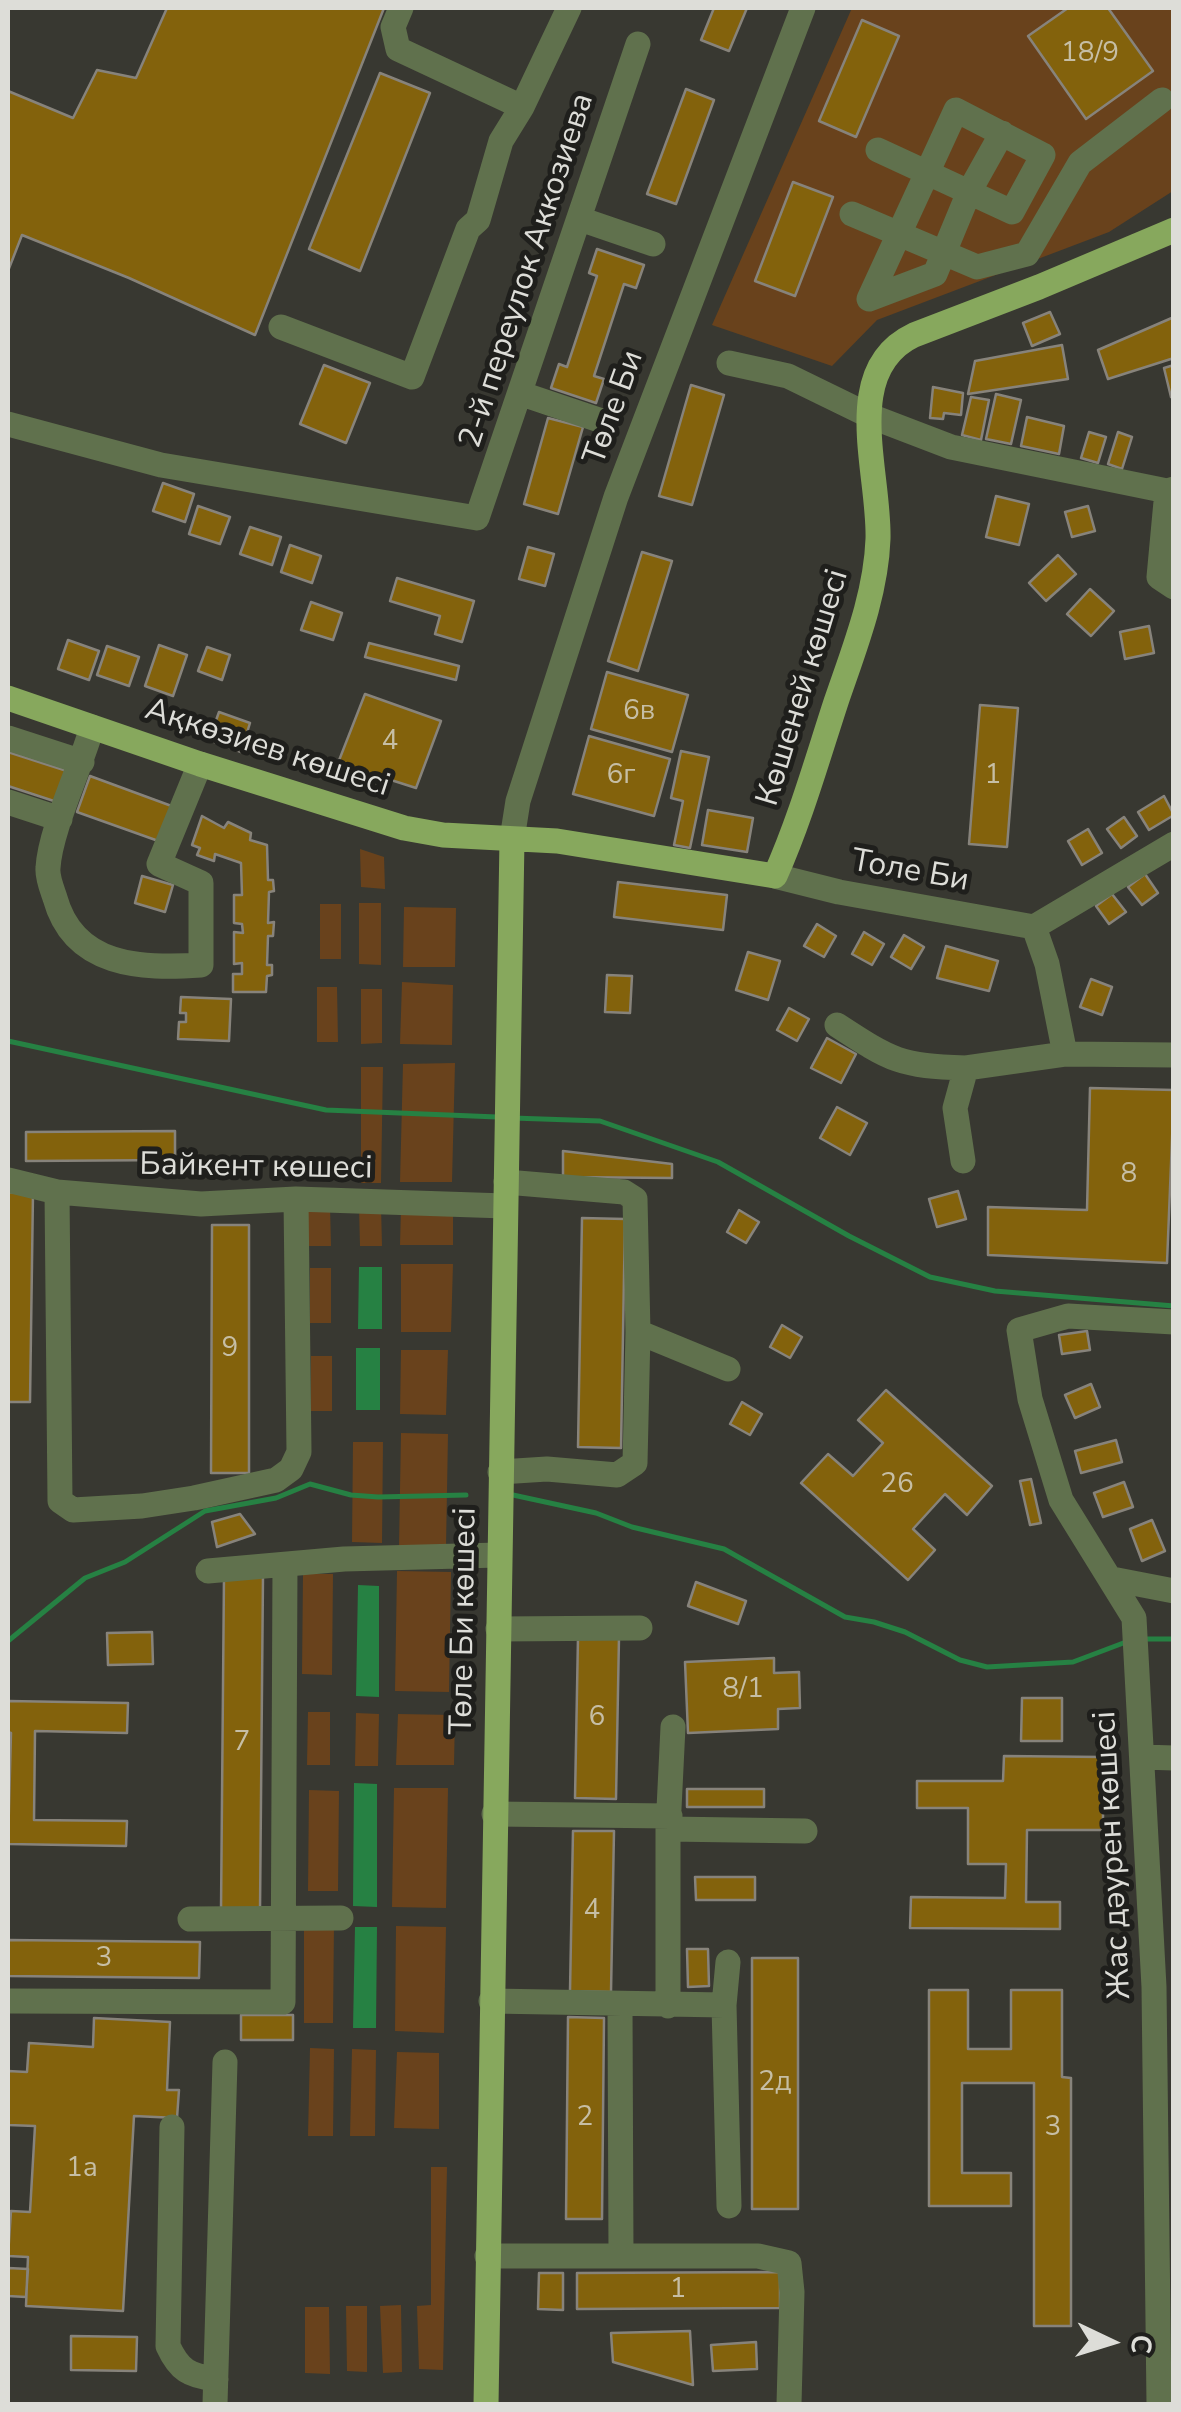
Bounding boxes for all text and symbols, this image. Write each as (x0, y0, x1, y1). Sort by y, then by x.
house number: 18/9 (1061, 37, 1119, 71)
street label: 2-й переулок Аккозиева (452, 89, 604, 453)
street label: Төле Би (577, 346, 653, 470)
street label: Көшеней көшесі (750, 565, 858, 811)
street label: Ақкөзиев көшесі (140, 691, 394, 807)
house number: 6в (623, 695, 655, 729)
house number: 4 (382, 725, 398, 759)
house number: 6г (607, 759, 635, 793)
house number: 1 (985, 759, 1001, 793)
street label: Толе Би (848, 843, 972, 901)
street label: Байкент көшесі (139, 1147, 373, 1189)
house number: 8 (1121, 1158, 1137, 1192)
house number: 9 (222, 1332, 238, 1366)
house number: 26 (880, 1468, 914, 1502)
street label: Төле Би көшесі (444, 1507, 486, 1735)
house number: 8/1 (722, 1673, 764, 1707)
house number: 6 (589, 1701, 605, 1735)
street label: Жас дәурен көшесі (1087, 1710, 1141, 2000)
house number: 7 (234, 1726, 250, 1760)
house number: 4 (584, 1894, 600, 1928)
house number: 3 (96, 1942, 112, 1976)
house number: 2д (758, 2066, 792, 2100)
house number: 2 (577, 2101, 593, 2135)
house number: 3 (1045, 2111, 1061, 2145)
house number: 1а (66, 2152, 98, 2186)
house number: 1 (670, 2273, 686, 2307)
north arrow (1061, 2292, 1161, 2392)
text: С (1121, 2333, 1161, 2355)

